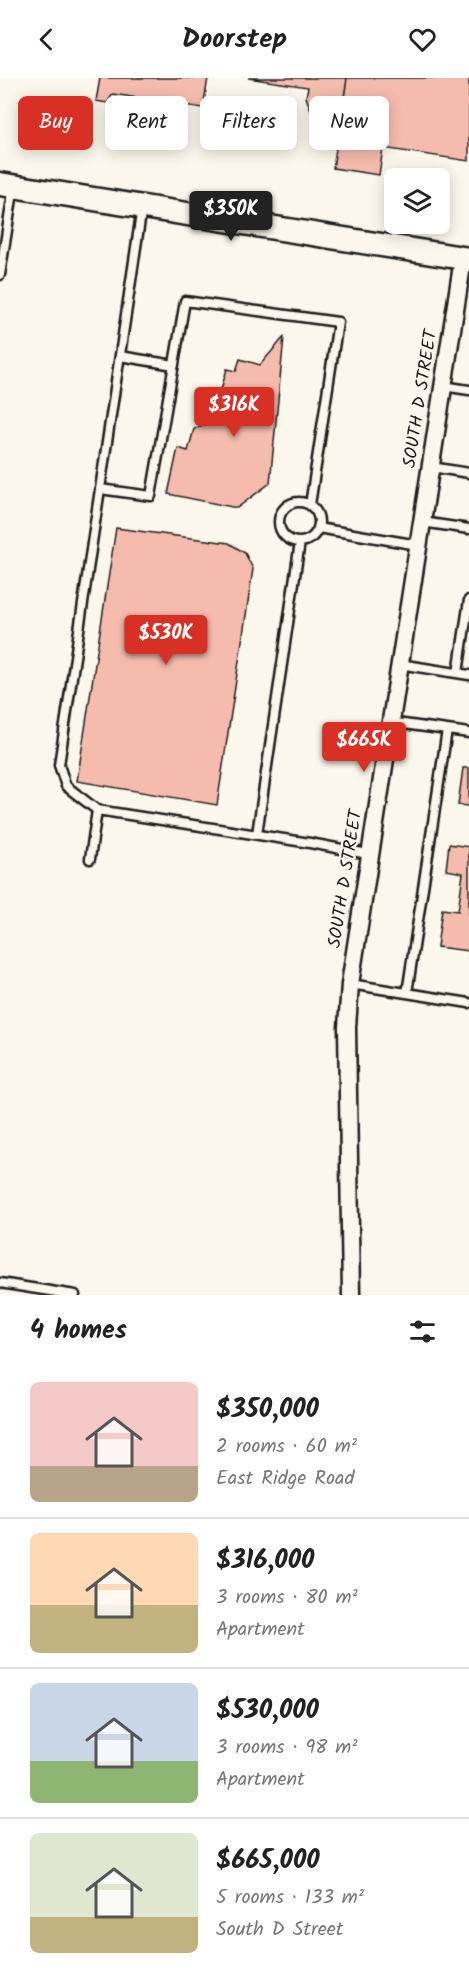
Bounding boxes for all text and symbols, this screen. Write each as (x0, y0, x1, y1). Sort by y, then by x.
text: Doorstep (182, 18, 287, 61)
icon: back (30, 23, 63, 56)
icon: heart (406, 23, 439, 56)
chip: Buy (18, 96, 93, 150)
chip: Rent (105, 96, 188, 150)
chip: Filters (200, 96, 297, 150)
chip: New (309, 96, 389, 150)
map controls (384, 168, 450, 234)
button: layers (384, 168, 450, 234)
pin: $350K (189, 191, 273, 242)
text: $350K (203, 194, 259, 226)
street label: SOUTH D STREET (396, 326, 446, 470)
pin: $316K (192, 387, 276, 438)
text: $316K (208, 390, 260, 422)
pin: $530K (124, 615, 208, 666)
text: $530K (138, 618, 194, 650)
pin: $665K (322, 722, 406, 773)
text: $665K (336, 725, 392, 757)
street label: SOUTH D STREET (321, 806, 371, 950)
text: 4 homes (30, 1310, 127, 1352)
icon: filters (406, 1315, 439, 1348)
text: $350,000 (216, 1389, 319, 1431)
icon: home (78, 1406, 150, 1478)
text: 2 rooms · 60 m² (216, 1431, 357, 1463)
text: East Ridge Road (216, 1463, 354, 1495)
text: $316,000 (216, 1540, 314, 1582)
icon: home (78, 1557, 150, 1629)
text: 3 rooms · 80 m² (216, 1582, 358, 1614)
text: Apartment (216, 1614, 305, 1646)
text: $530,000 (216, 1690, 319, 1732)
icon: home (78, 1707, 150, 1779)
text: 3 rooms · 98 m² (216, 1732, 357, 1764)
text: Apartment (216, 1764, 305, 1796)
text: $665,000 (216, 1840, 320, 1882)
icon: home (78, 1857, 150, 1929)
text: 5 rooms · 133 m² (216, 1882, 364, 1914)
text: South D Street (216, 1914, 343, 1946)

